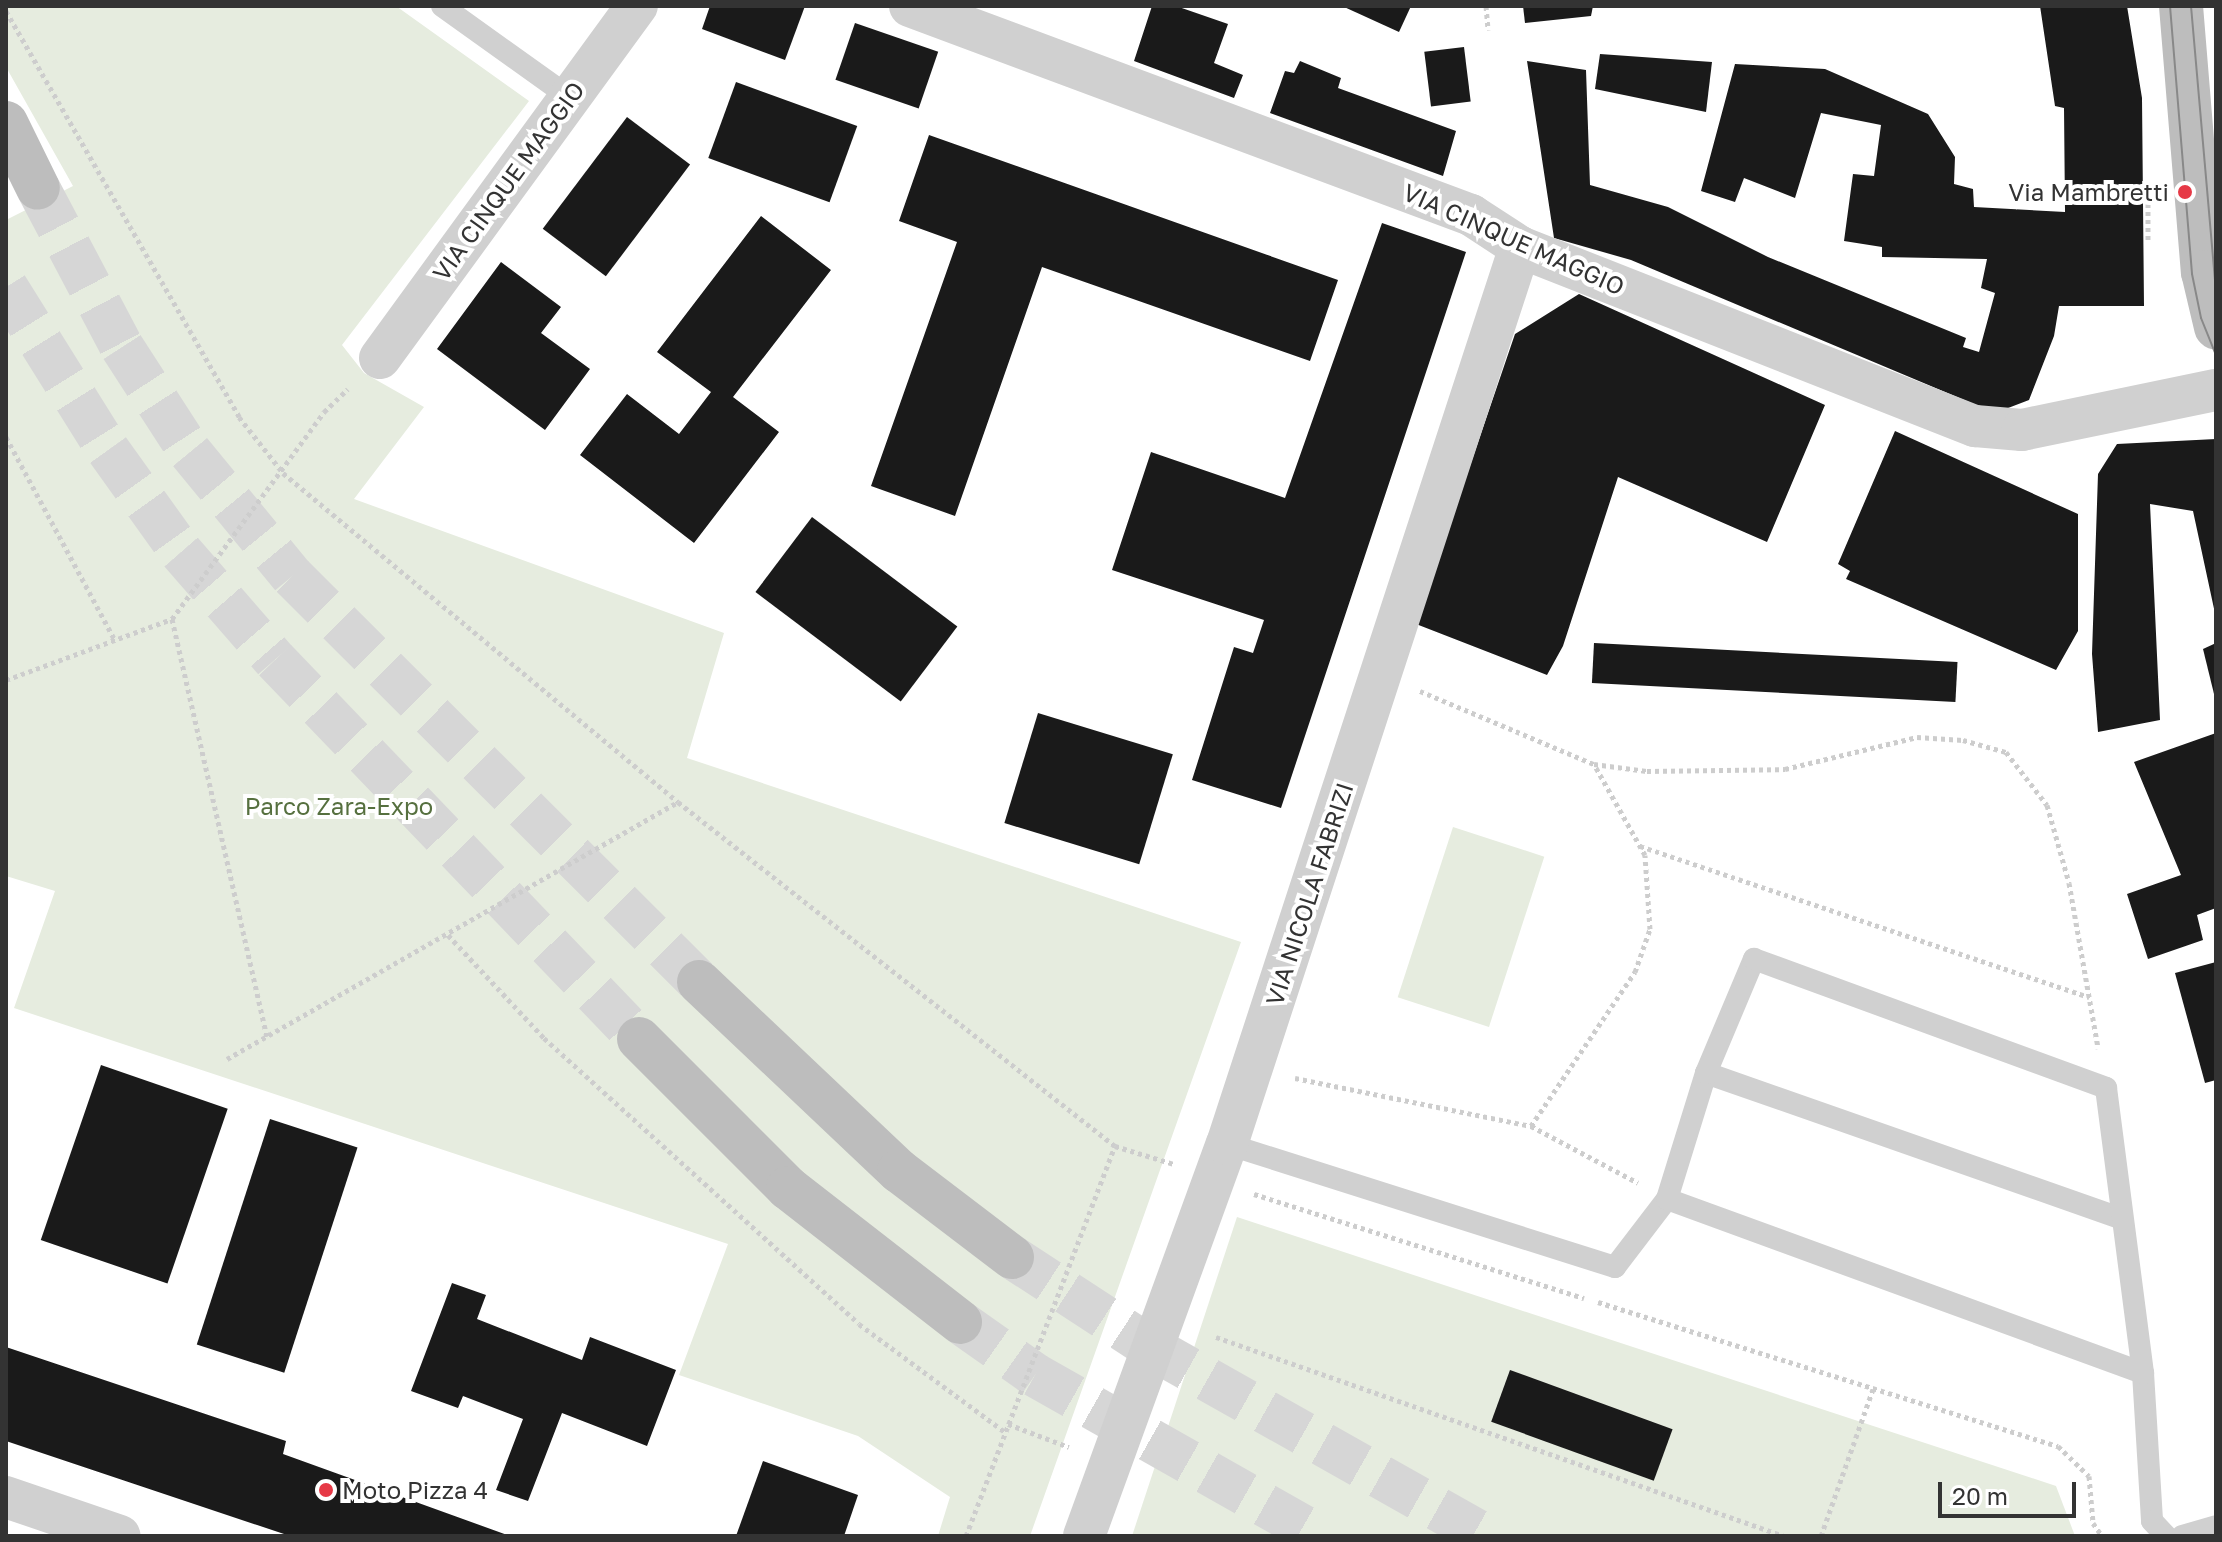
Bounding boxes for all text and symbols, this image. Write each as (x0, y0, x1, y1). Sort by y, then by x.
street label: VIA CINQUE MAGGIO (426, 76, 590, 286)
street label: VIA CINQUE MAGGIO (1399, 177, 1629, 301)
place label: Via Mambretti (2008, 178, 2169, 206)
marker: Via Mambretti (2176, 183, 2194, 201)
street label: VIA NICOLA FABRIZI (1259, 779, 1359, 1009)
park label: Parco Zara-Expo (245, 792, 433, 820)
scale bar (1942, 1466, 2080, 1516)
place label: Moto Pizza 4 (342, 1476, 488, 1504)
marker: Moto Pizza 4 (317, 1481, 335, 1499)
text: 20 m (1952, 1481, 2008, 1510)

